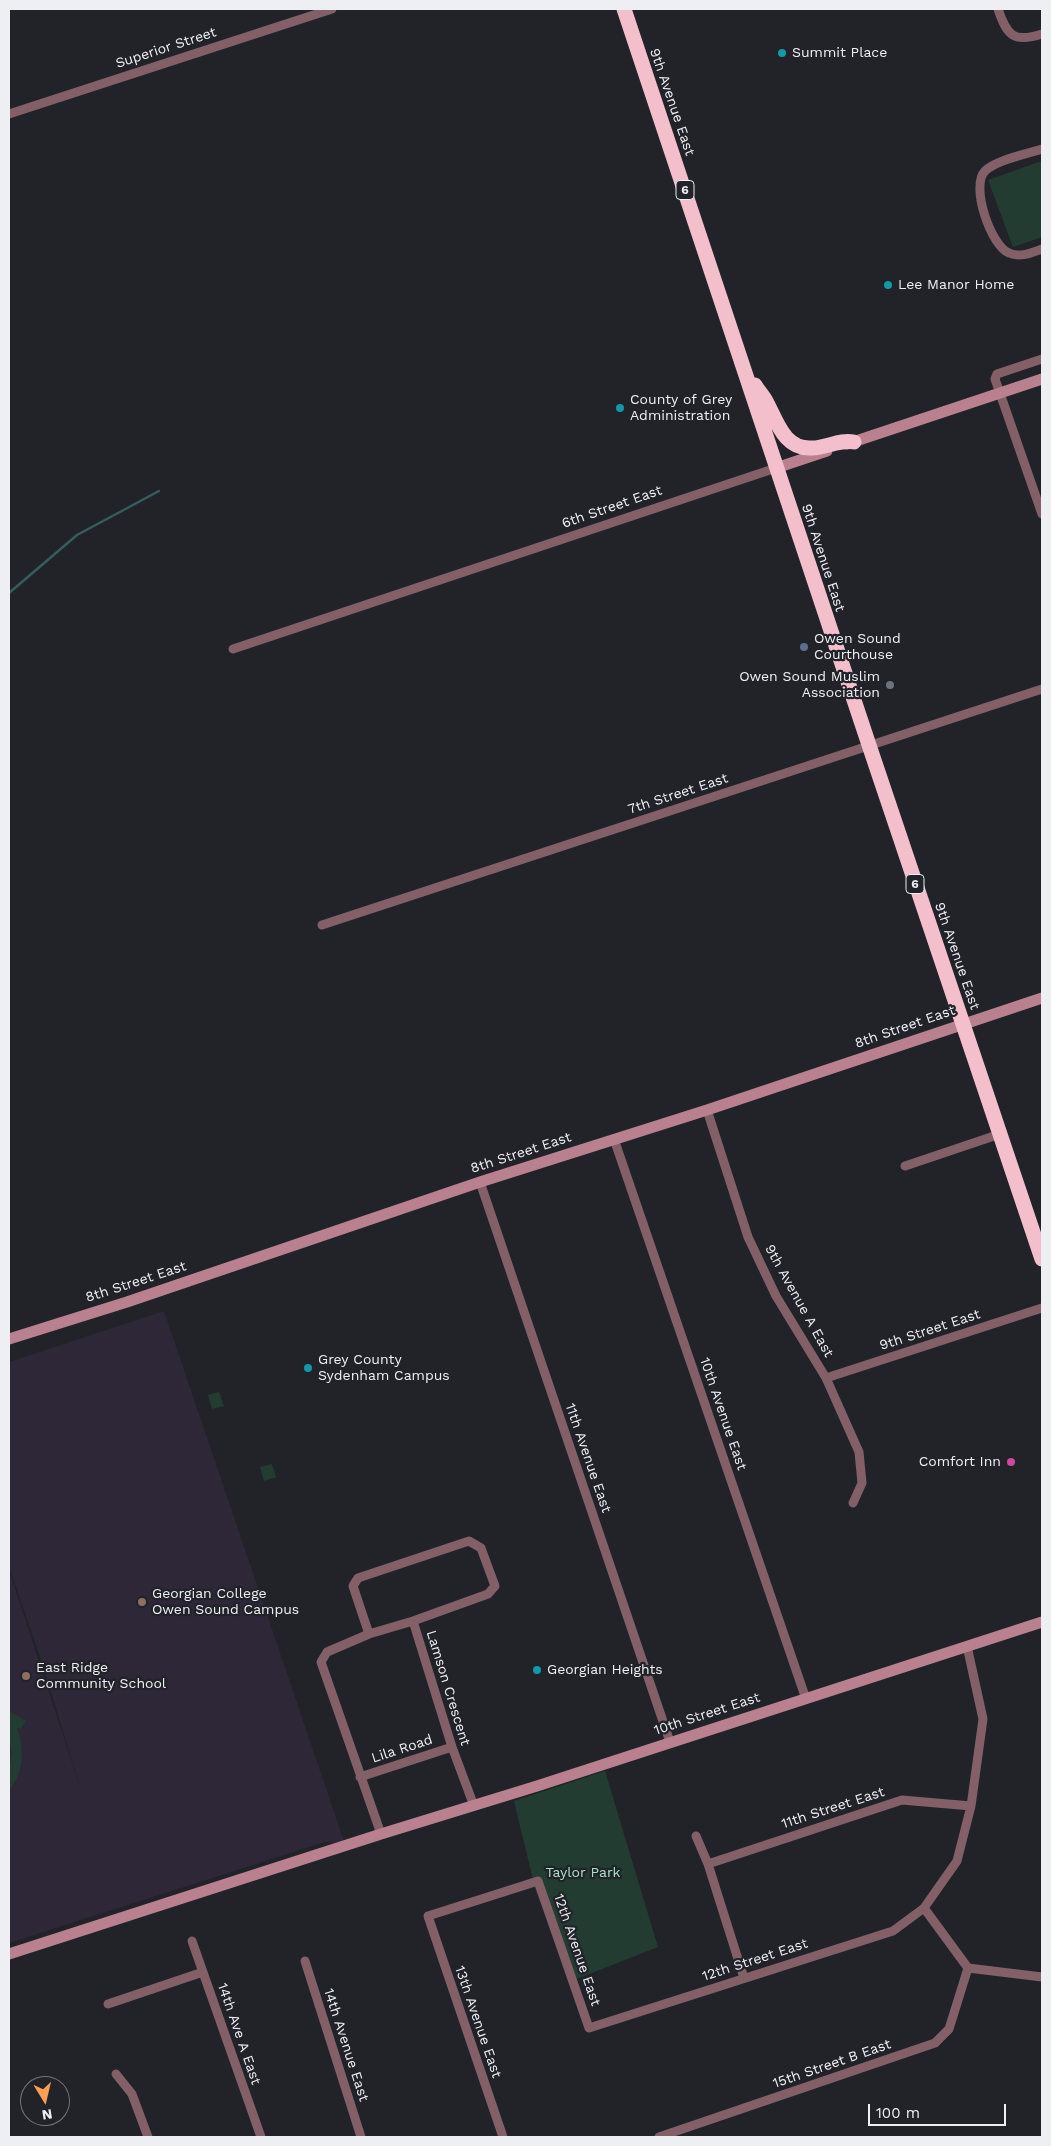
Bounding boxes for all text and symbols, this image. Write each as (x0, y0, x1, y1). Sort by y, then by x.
street label: Superior Street (114, 24, 218, 72)
place label: Summit Place (792, 45, 887, 61)
street label: 9th Avenue East (646, 46, 698, 158)
marker: Summit Place (776, 47, 788, 59)
road number: 6 (676, 180, 694, 200)
place label: Lee Manor Home (898, 277, 1014, 293)
marker: Lee Manor Home (882, 279, 894, 291)
place label: County of Grey Administration (630, 392, 732, 424)
marker: County of Grey Administration (614, 402, 626, 414)
street label: 6th Street East (560, 482, 664, 532)
street label: 9th Avenue East (798, 502, 848, 614)
place label: Owen Sound Courthouse (814, 631, 901, 664)
marker: Owen Sound Courthouse (798, 641, 810, 653)
place label: Owen Sound Muslim Association (739, 669, 880, 702)
marker: Owen Sound Muslim Association (884, 679, 896, 691)
street label: 7th Street East (626, 770, 730, 818)
road number: 6 (906, 874, 924, 894)
street label: 9th Avenue East (931, 900, 983, 1012)
street label: 8th Street East (853, 1002, 957, 1052)
street label: 8th Street East (469, 1129, 573, 1177)
street label: 9th Avenue A East (761, 1242, 837, 1360)
street label: 8th Street East (84, 1258, 188, 1306)
street label: 9th Street East (877, 1306, 983, 1354)
place label: Grey County Sydenham Campus (318, 1352, 450, 1384)
street label: 10th Avenue East (696, 1356, 750, 1472)
marker: Grey County Sydenham Campus (302, 1362, 314, 1374)
street label: 11th Avenue East (561, 1401, 615, 1515)
place label: Comfort Inn (919, 1454, 1001, 1470)
marker: Comfort Inn (1005, 1456, 1017, 1468)
place label: Georgian College Owen Sound Campus (152, 1586, 299, 1618)
marker: Georgian College Owen Sound Campus (136, 1596, 148, 1608)
street label: Lamson Crescent (422, 1628, 474, 1748)
place label: East Ridge Community School (36, 1660, 166, 1692)
place label: Georgian Heights (547, 1662, 663, 1678)
marker: Georgian Heights (531, 1664, 543, 1676)
marker: East Ridge Community School (20, 1670, 32, 1682)
street label: 10th Street East (652, 1689, 762, 1739)
street label: Lila Road (369, 1731, 435, 1767)
street label: 11th Street East (779, 1783, 887, 1833)
park label: Taylor Park (545, 1865, 621, 1881)
street label: 12th Avenue East (550, 1892, 604, 2008)
street label: 12th Street East (700, 1935, 810, 1985)
street label: 13th Avenue East (451, 1964, 505, 2080)
street label: 14th Ave A East (214, 1981, 264, 2087)
street label: 14th Avenue East (320, 1986, 372, 2104)
street label: 15th Street B East (771, 2036, 893, 2092)
north arrow (20, 2076, 70, 2126)
scale bar (871, 2094, 1008, 2126)
text: 100 m (876, 2104, 920, 2122)
text: N (41, 2106, 54, 2124)

